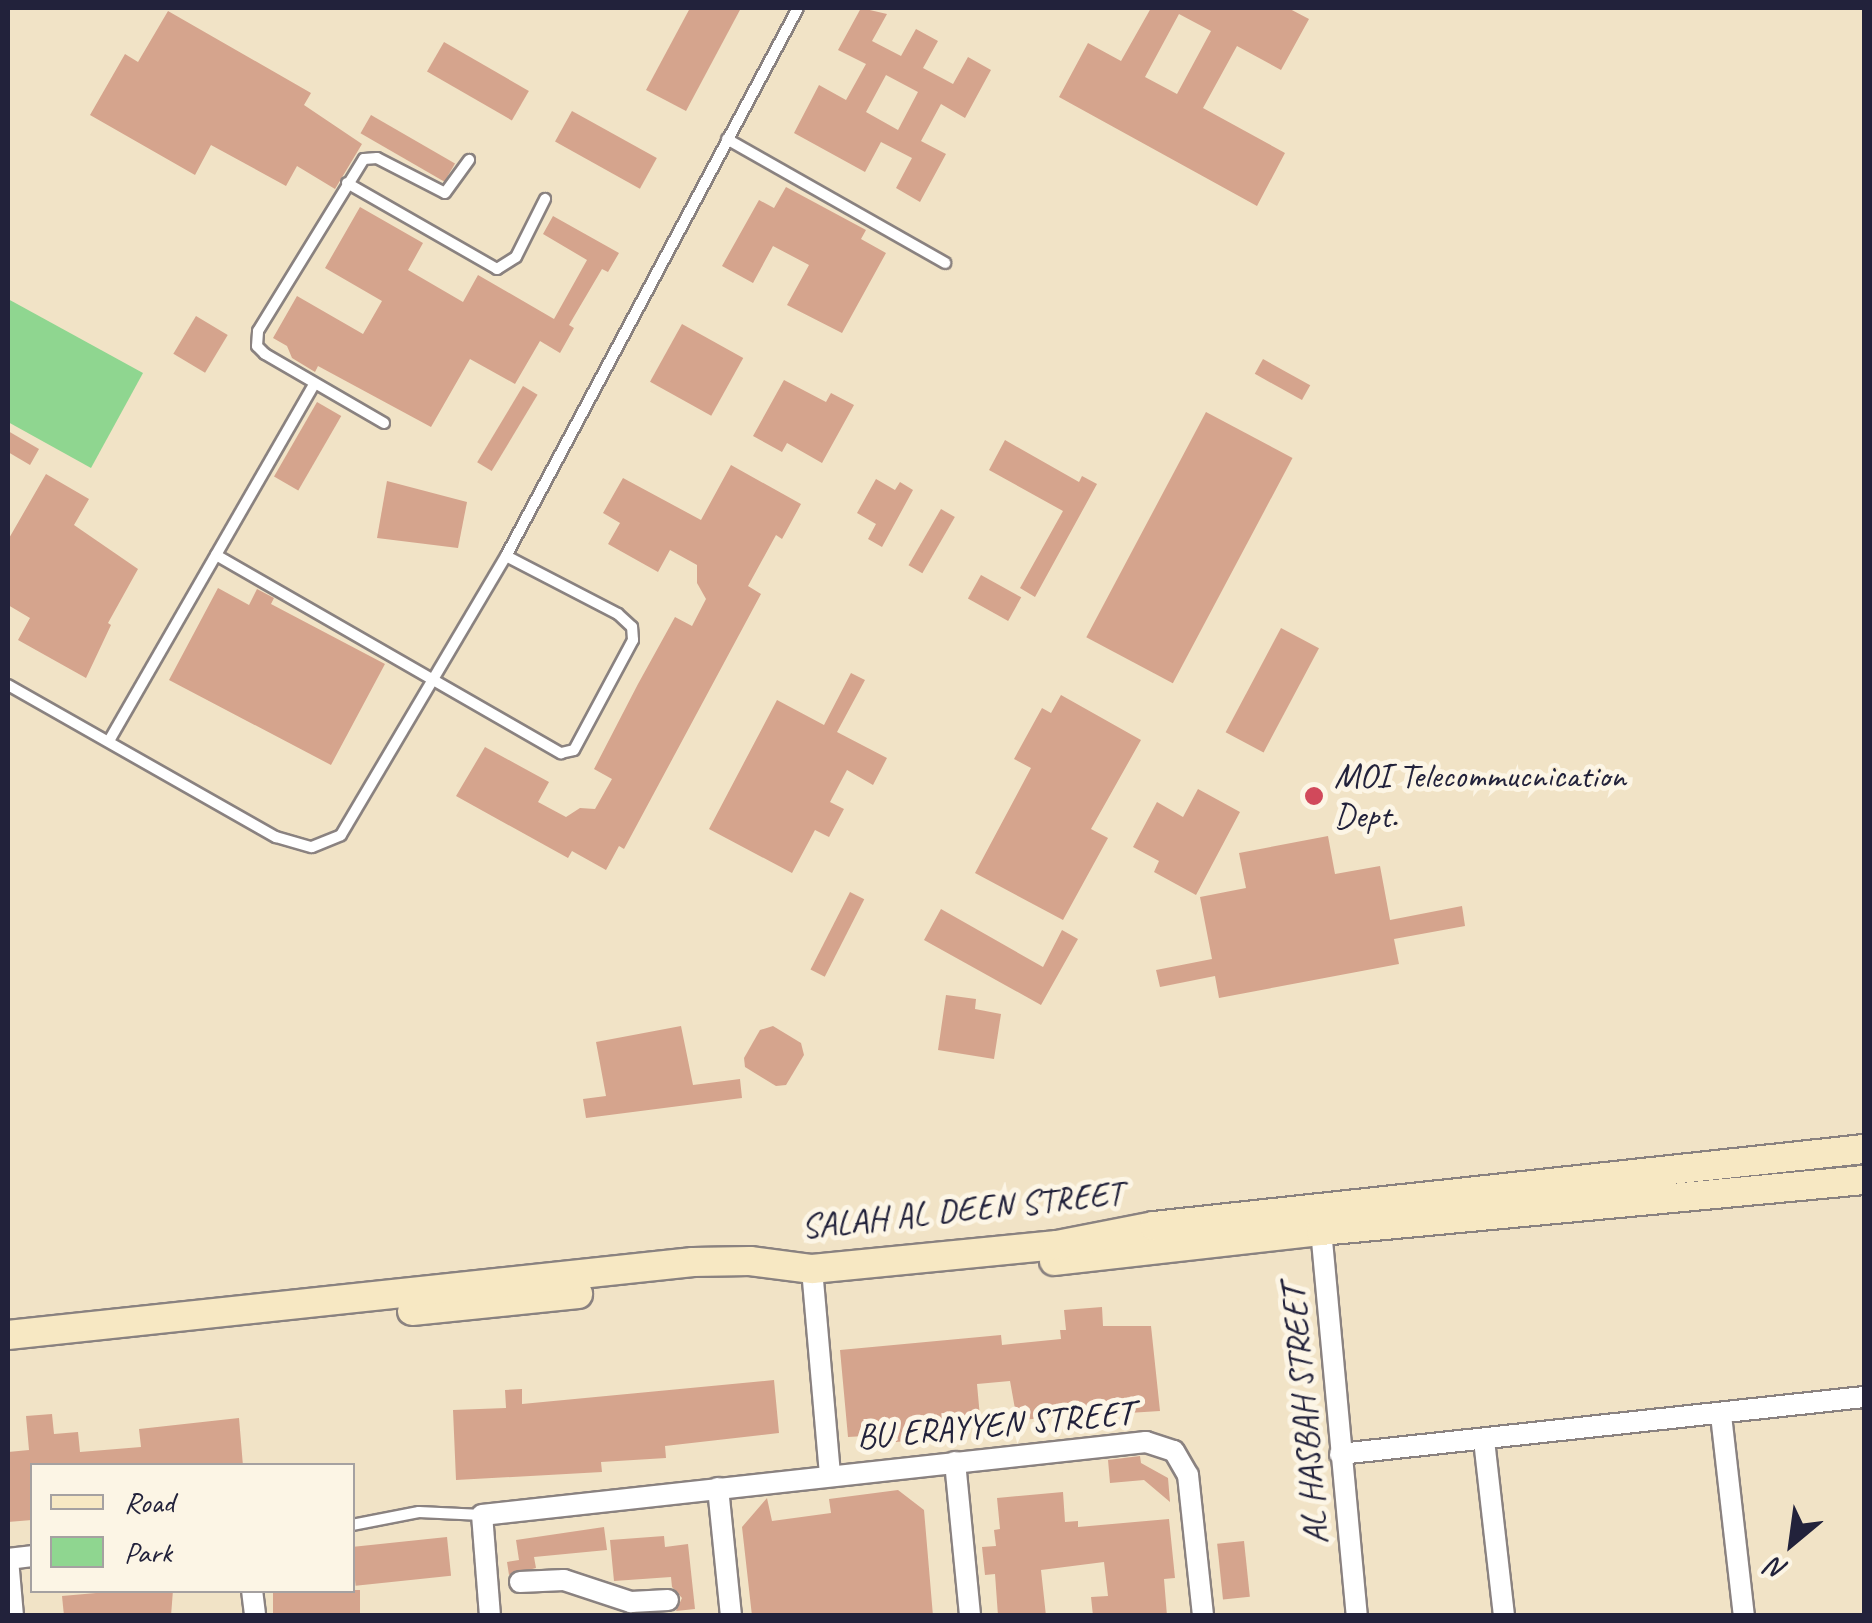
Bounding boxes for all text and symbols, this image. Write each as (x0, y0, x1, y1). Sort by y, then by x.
place label: MOI Telecommucnication Dept. (1334, 755, 1625, 837)
marker: MOI Telecommucnication Dept. (1303, 785, 1325, 807)
street label: SALAH AL DEEN STREET (799, 1172, 1125, 1248)
street label: AL HASBAH STREET (1273, 1284, 1337, 1546)
street label: BU ERAYYEN STREET (853, 1392, 1137, 1458)
legend (30, 1463, 355, 1593)
text: Road (124, 1483, 174, 1521)
north arrow (1742, 1493, 1842, 1593)
text: Park (124, 1533, 172, 1571)
text: N (1761, 1550, 1793, 1589)

